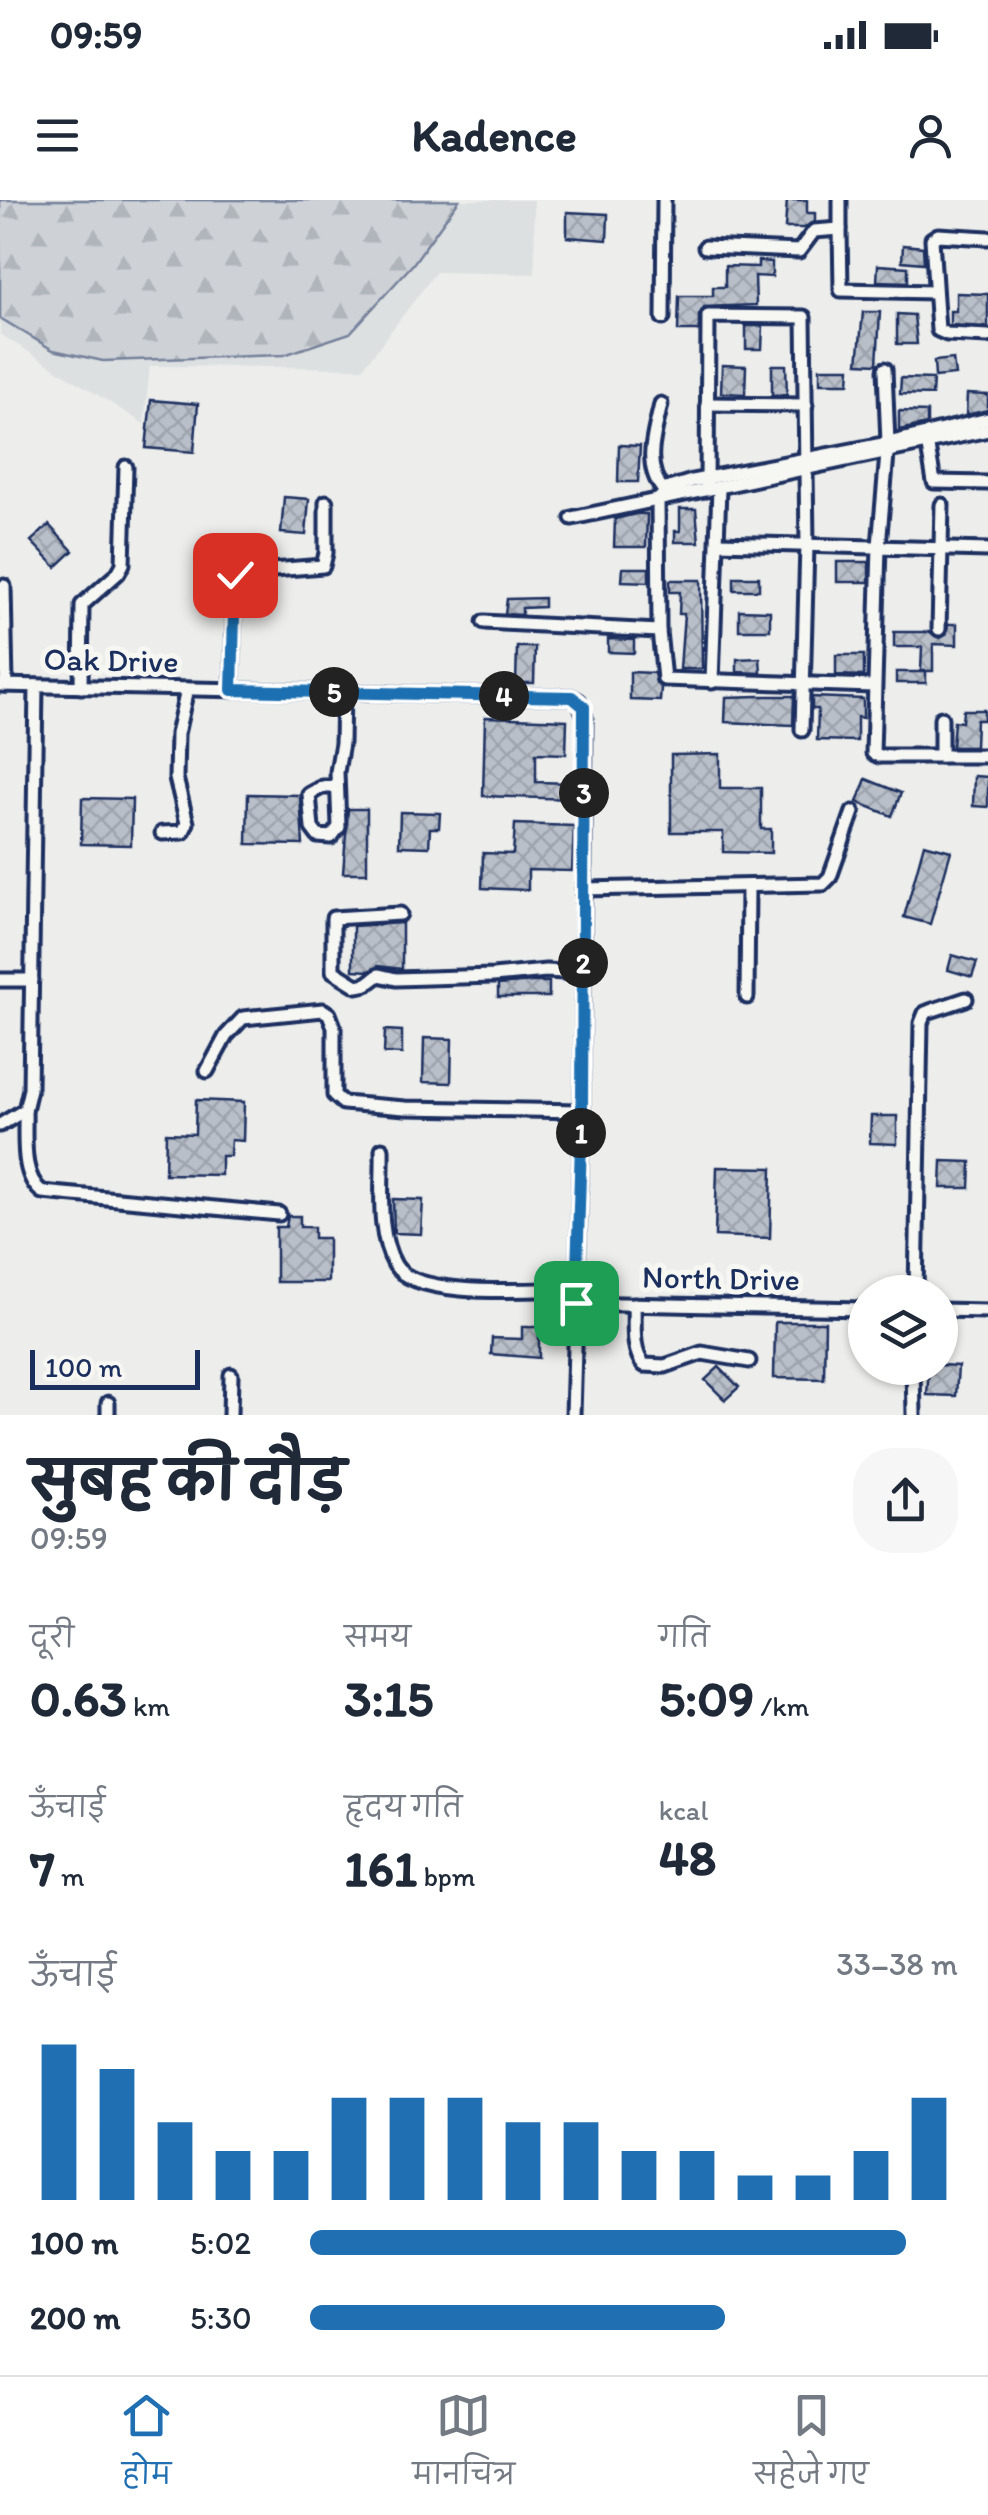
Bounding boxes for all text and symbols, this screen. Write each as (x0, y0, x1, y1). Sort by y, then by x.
text: 09:59 (50, 12, 142, 58)
icon: menu (30, 108, 85, 163)
text: Kadence (411, 108, 577, 162)
icon: person (903, 108, 958, 163)
pin (193, 533, 278, 618)
icon: check (208, 548, 263, 603)
street label: Oak Drive (43, 640, 179, 680)
pin: 5 (309, 667, 359, 717)
pin: 4 (479, 671, 529, 721)
text: 5 (327, 675, 341, 709)
text: 4 (496, 679, 512, 713)
pin: 3 (559, 768, 609, 818)
text: 3 (576, 776, 592, 810)
pin: 2 (558, 938, 608, 988)
text: 2 (576, 946, 590, 980)
pin: 1 (556, 1108, 606, 1158)
text: 1 (575, 1116, 588, 1150)
street label: North Drive (642, 1258, 800, 1298)
pin (534, 1261, 619, 1346)
map controls (848, 1275, 958, 1385)
button: layers (848, 1275, 958, 1385)
icon: arrive (549, 1276, 604, 1331)
scale bar (30, 1345, 200, 1390)
text: 100 m (45, 1350, 122, 1384)
text: सुबह की दौड़ (30, 1448, 346, 1514)
button: share (853, 1448, 958, 1553)
text: 09:59 (30, 1519, 108, 1557)
text: दूरी (30, 1620, 74, 1654)
text: समय (344, 1620, 411, 1654)
text: गति (659, 1620, 710, 1654)
text: 0.63 (30, 1668, 127, 1729)
text: 3:15 (344, 1668, 433, 1729)
text: 5:09 (659, 1668, 754, 1729)
text: km (127, 1689, 170, 1723)
text: /km (754, 1689, 809, 1723)
text: ऊँचाई (30, 1790, 105, 1824)
text: हृदय गति (344, 1790, 462, 1824)
text: kcal (659, 1793, 708, 1827)
text: 48 (659, 1827, 716, 1888)
text: 7 (30, 1838, 55, 1899)
text: 161 (344, 1838, 417, 1899)
text: m (55, 1859, 85, 1893)
text: bpm (417, 1859, 475, 1893)
text: 33–38 m (836, 1945, 958, 1983)
text: ऊँचाई (30, 1956, 116, 1994)
text: 100 m (30, 2224, 118, 2262)
text: 5:02 (190, 2224, 251, 2262)
text: 200 m (30, 2299, 120, 2337)
text: 5:30 (190, 2299, 252, 2337)
tab: होम (119, 2388, 174, 2505)
tab: मानचित्र (412, 2388, 515, 2505)
tab: सहेजे गए (753, 2388, 869, 2505)

